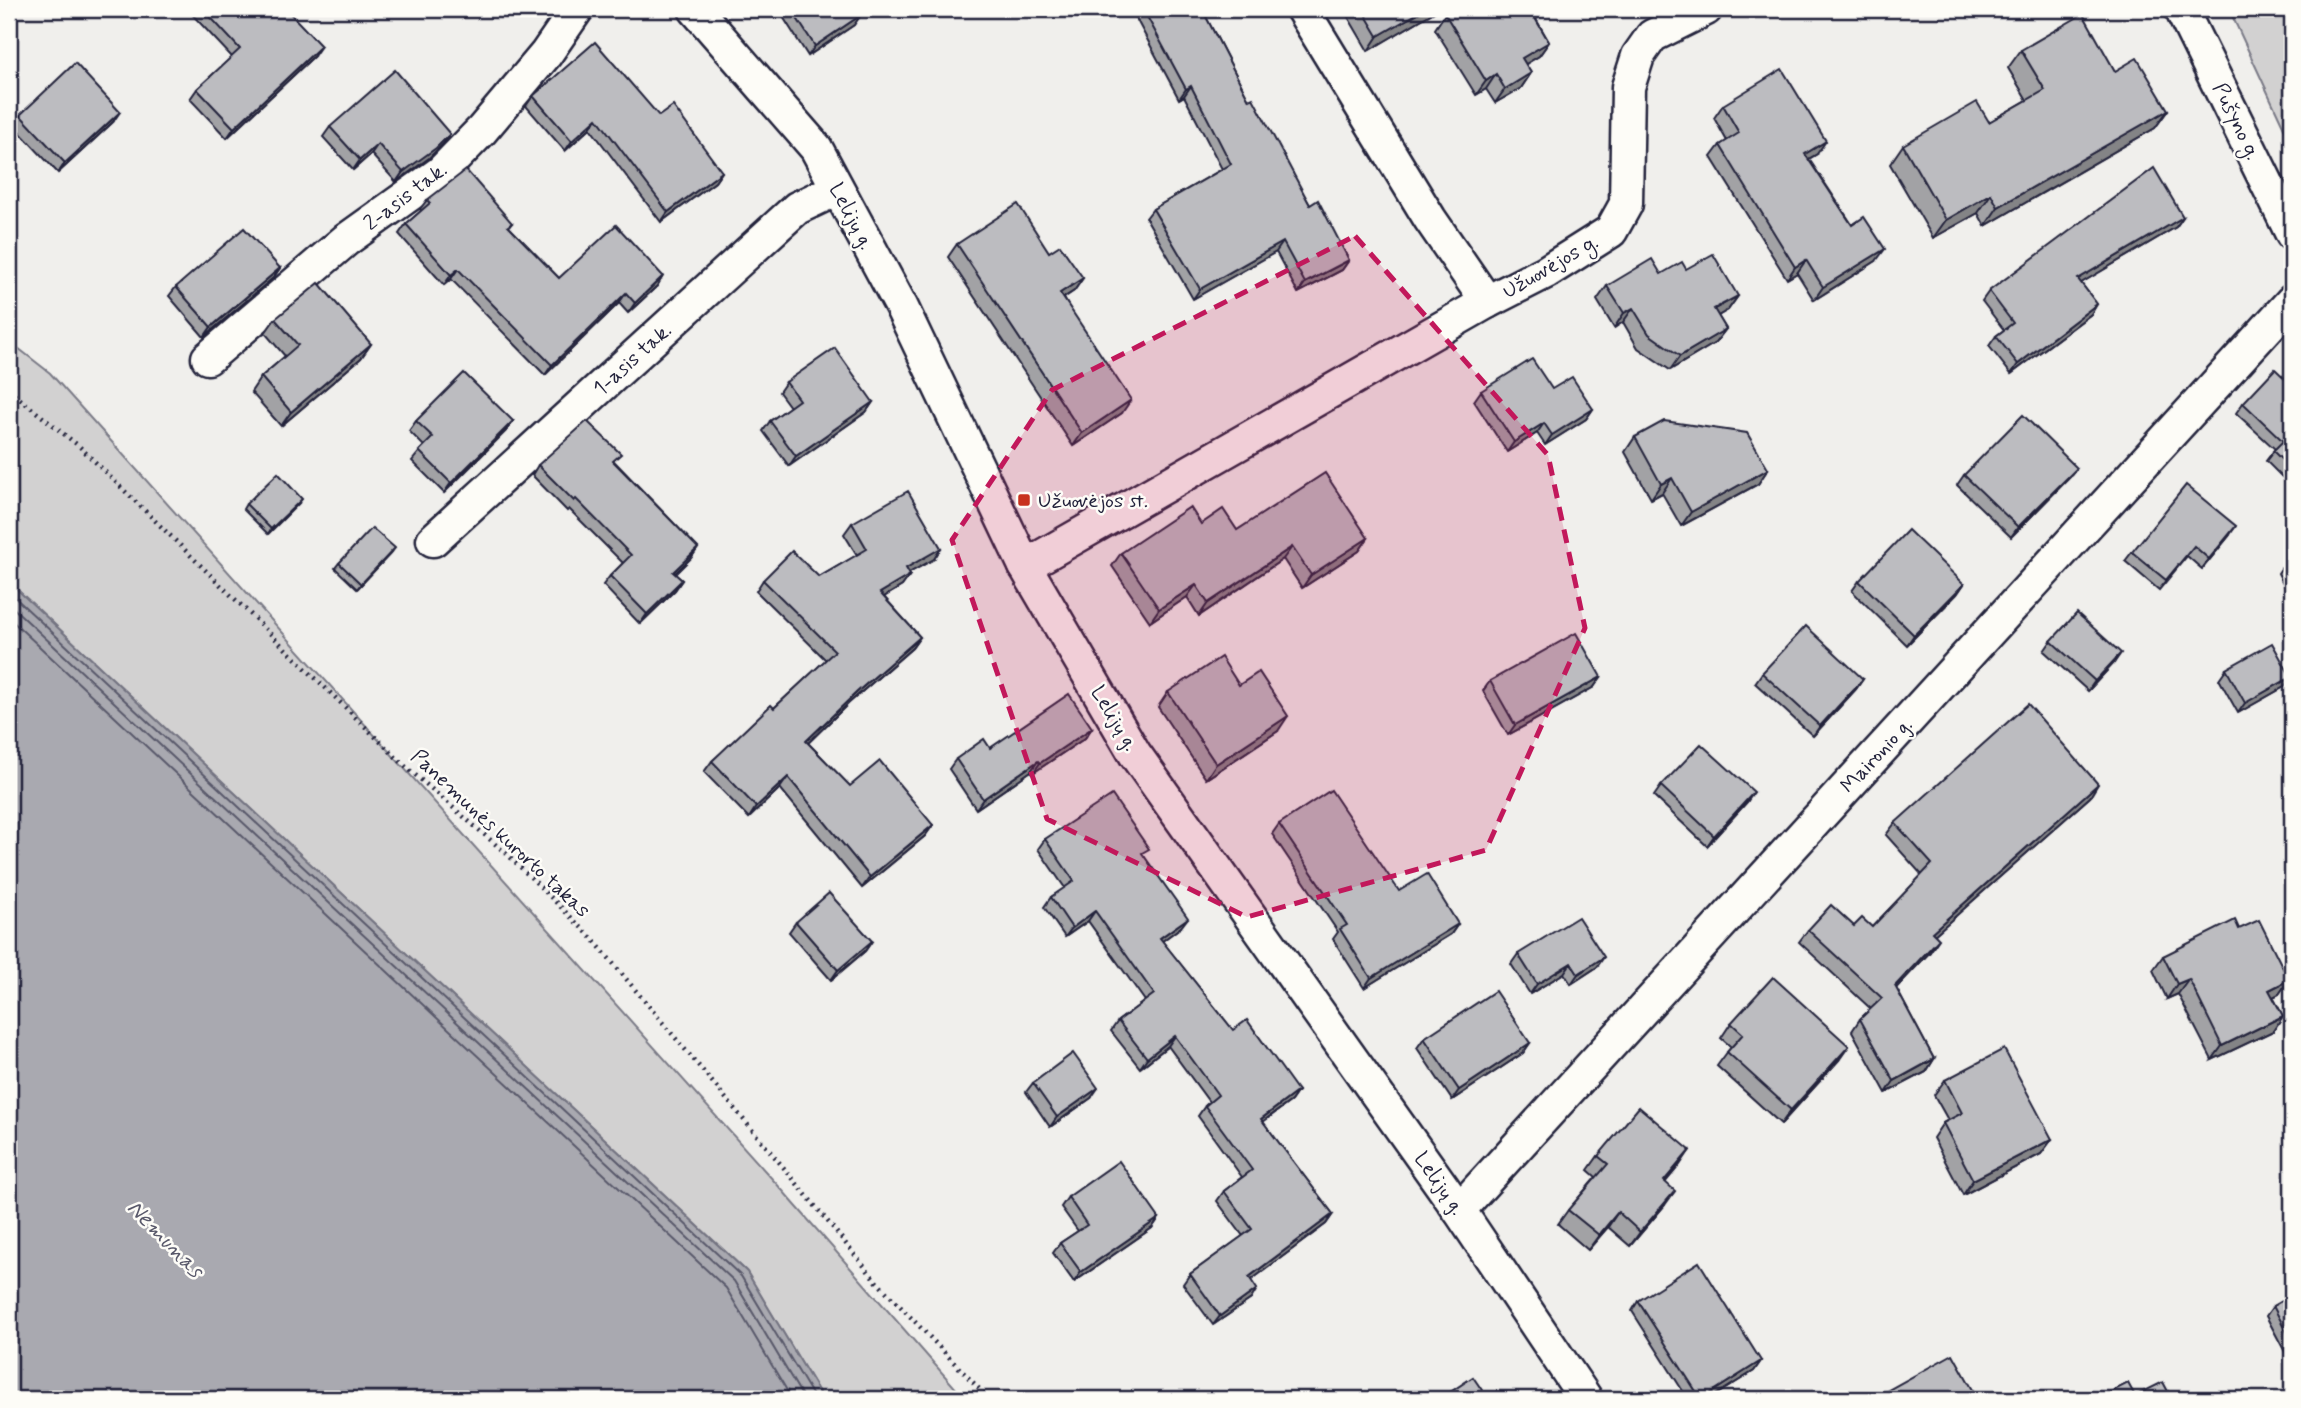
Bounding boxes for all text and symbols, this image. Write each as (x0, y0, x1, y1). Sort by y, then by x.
street label: Pušyno g. (2205, 78, 2267, 165)
street label: 2-asis tak. (358, 156, 453, 237)
street label: Lelijų g. (822, 178, 880, 255)
street label: Užuovėjos g. (1497, 228, 1604, 306)
street label: 1-asis tak. (587, 317, 678, 402)
place label: Užuovėjos st. (1038, 487, 1148, 515)
marker: Užuovėjos st. (1016, 492, 1032, 508)
street label: Lelijų g. (1084, 681, 1145, 756)
street label: Maironio g. (1834, 712, 1919, 800)
street label: Panemunės kurorto takas (405, 743, 596, 924)
street label: Lelijų g. (1407, 1146, 1471, 1221)
water label: Nemunas (120, 1194, 211, 1286)

